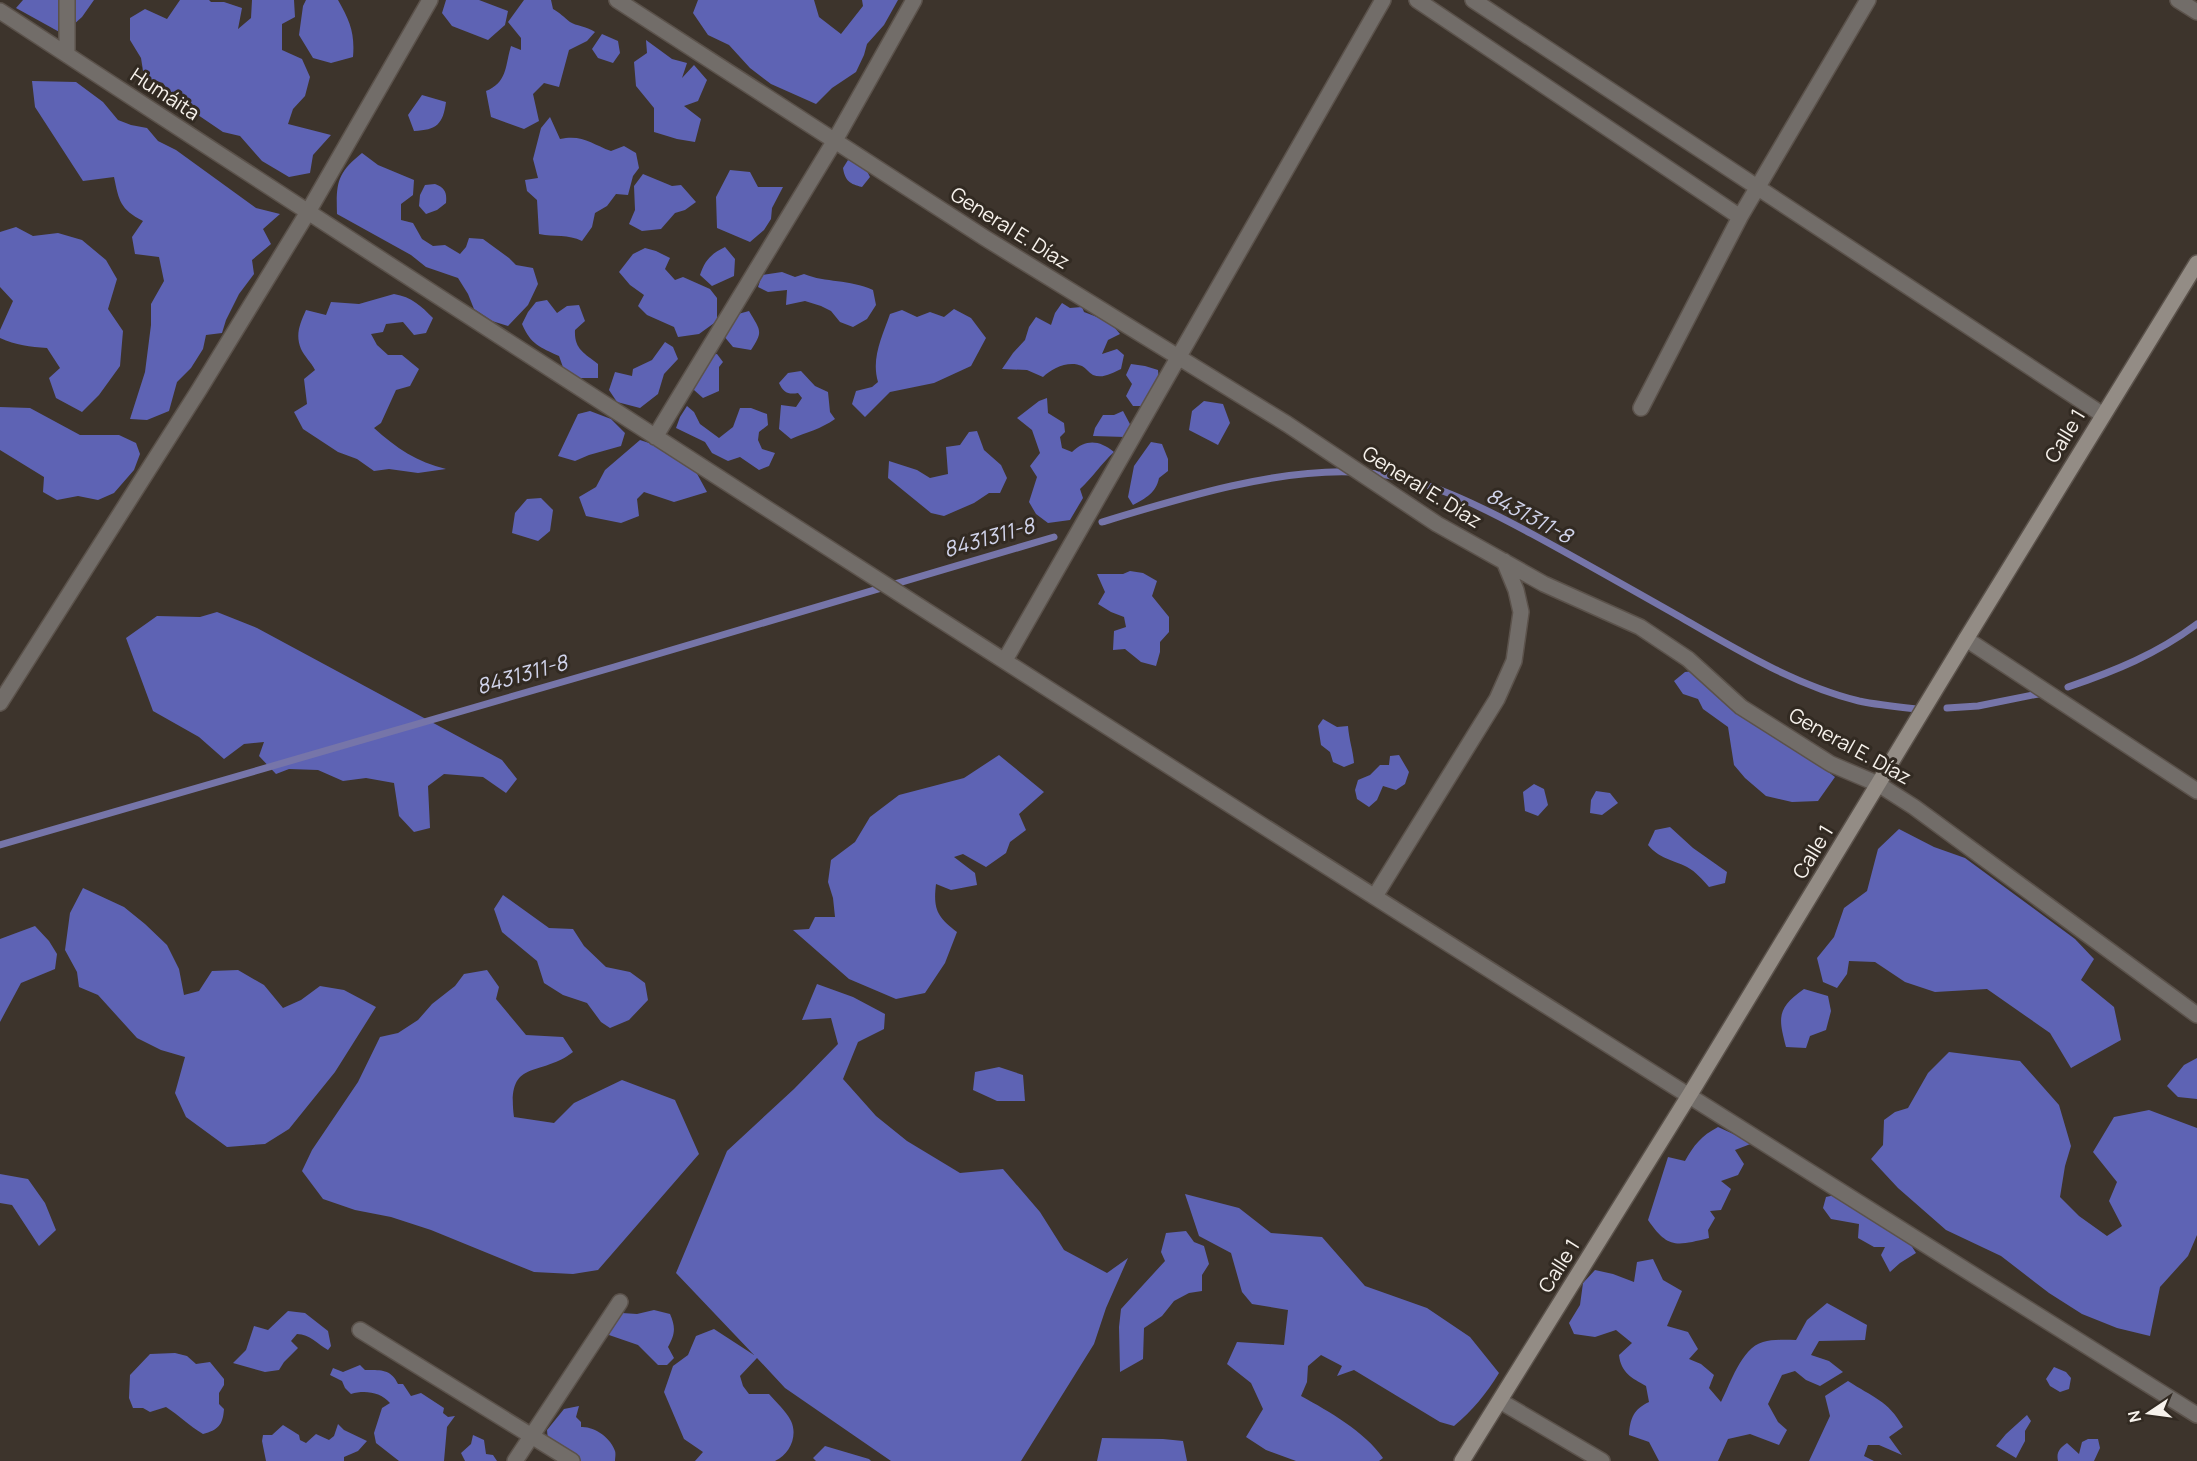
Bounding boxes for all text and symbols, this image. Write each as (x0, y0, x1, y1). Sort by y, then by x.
street label: Humáita (125, 61, 205, 126)
street label: General E. Díaz (946, 180, 1075, 275)
street label: Calle 1 (2038, 404, 2091, 468)
street label: General E. Díaz (1358, 439, 1487, 534)
water label: 8431311-8 (1482, 481, 1579, 550)
water label: 8431311-8 (940, 510, 1039, 563)
water label: 8431311-8 (473, 647, 572, 700)
street label: General E. Díaz (1784, 701, 1916, 790)
street label: Calle 1 (1786, 820, 1839, 884)
street label: Calle 1 (1532, 1234, 1585, 1298)
north arrow (2119, 1383, 2179, 1443)
text: N (2122, 1408, 2146, 1424)

